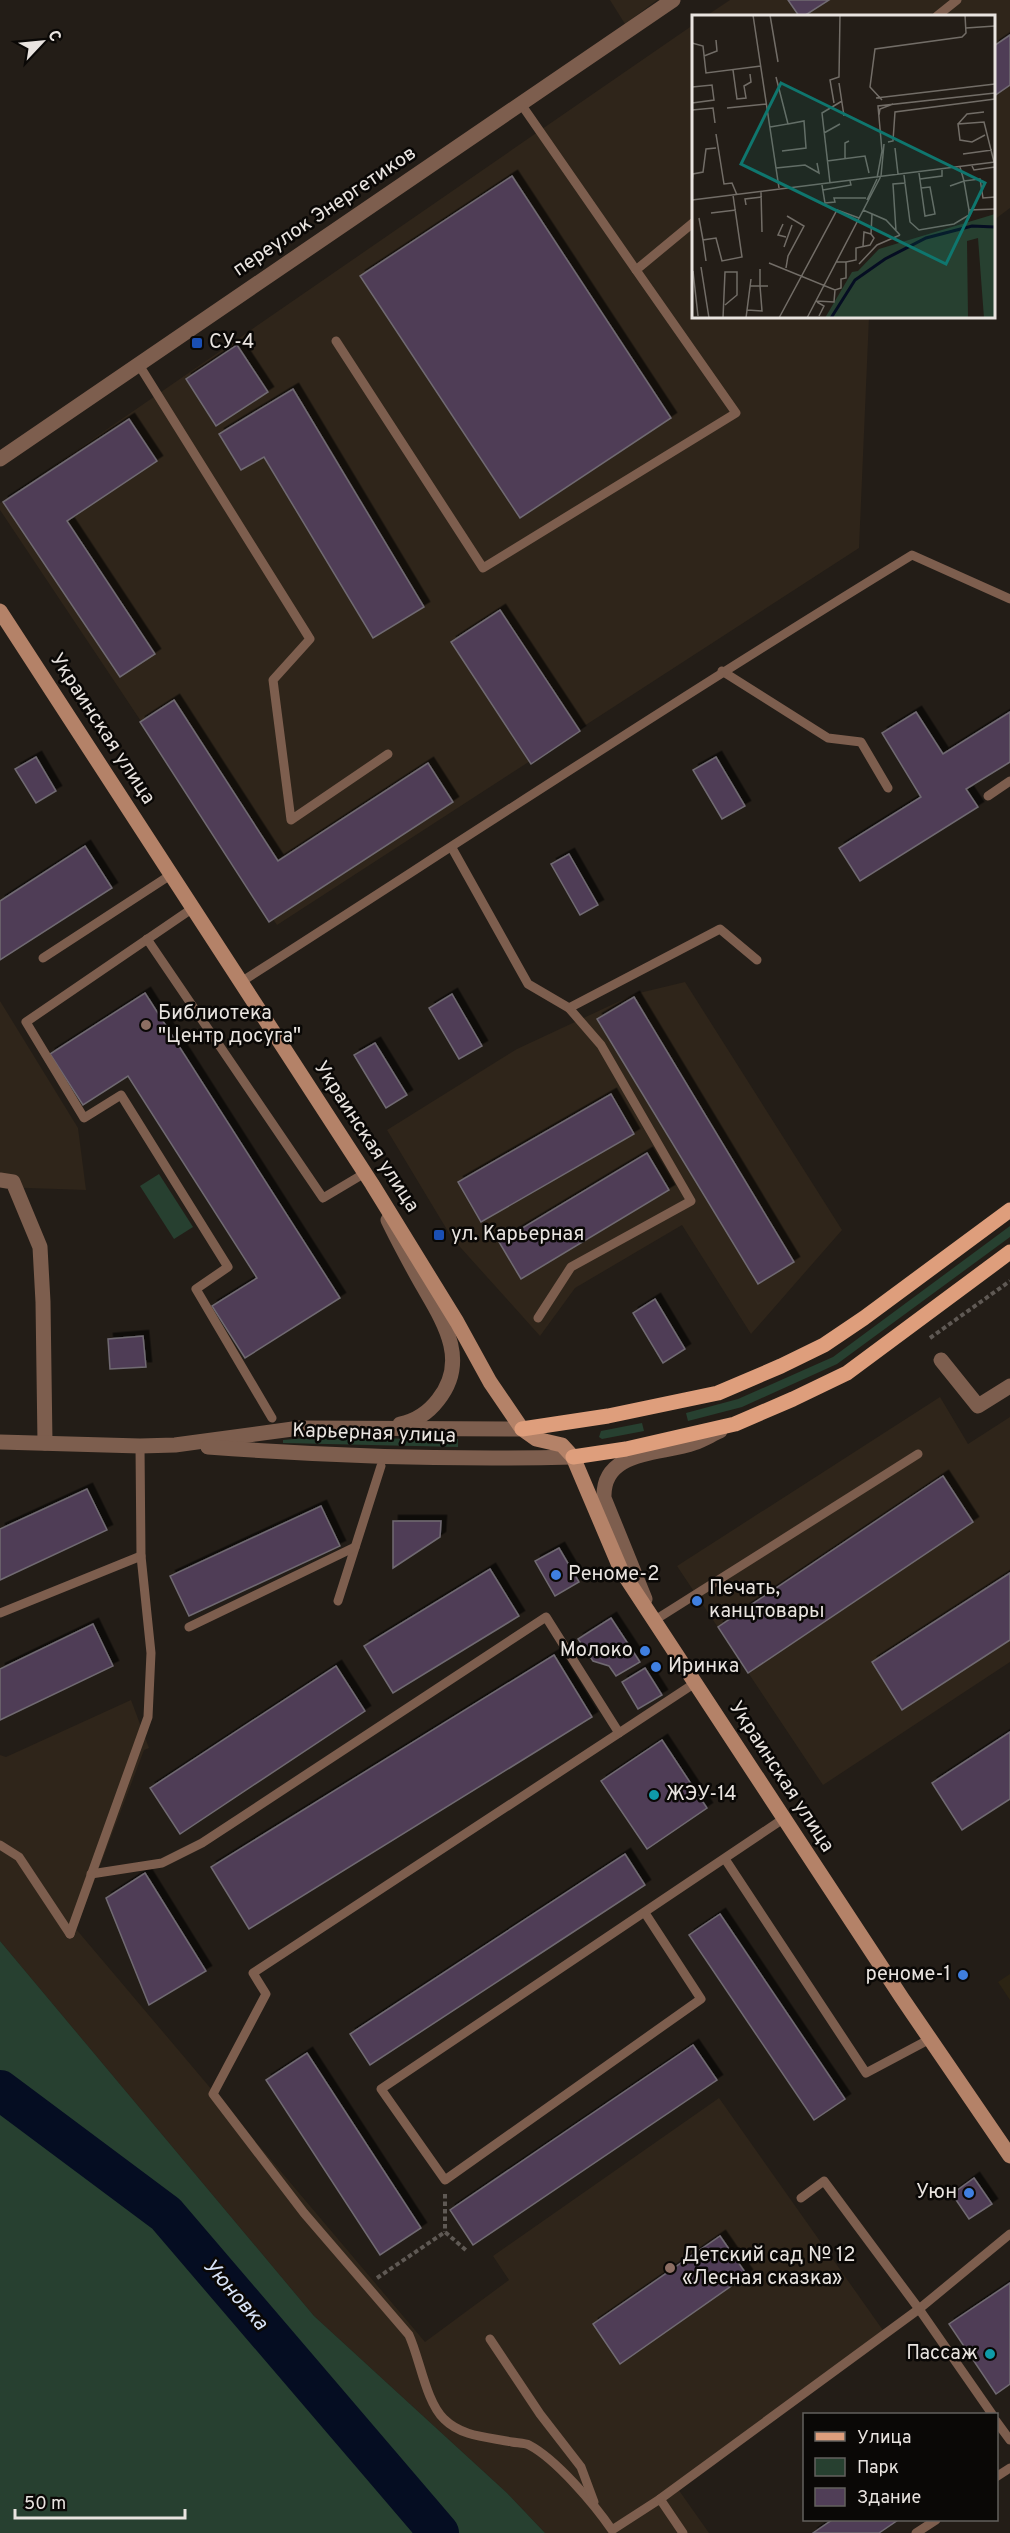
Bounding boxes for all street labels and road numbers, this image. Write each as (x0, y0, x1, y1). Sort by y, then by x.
street label: переулок Энергетиков (228, 141, 422, 283)
street label: Украинская улица (43, 648, 161, 810)
street label: Украинская улица (307, 1056, 425, 1218)
street label: Карьерная улица (292, 1418, 456, 1450)
street label: Украинская улица (722, 1696, 840, 1858)

